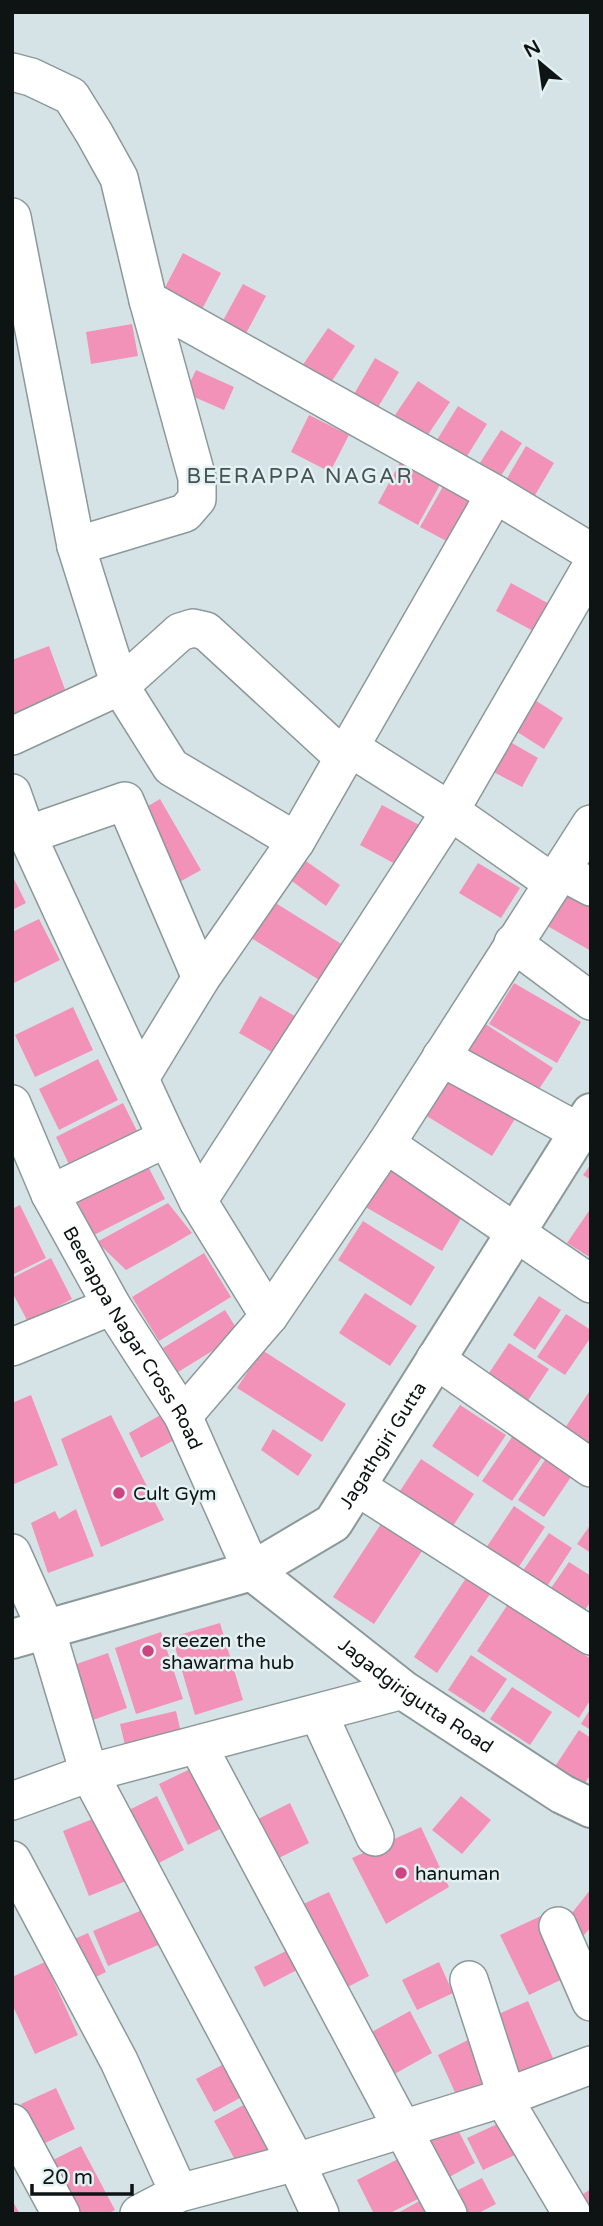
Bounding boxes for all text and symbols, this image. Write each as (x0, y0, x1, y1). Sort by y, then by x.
north arrow (505, 28, 575, 98)
text: N (520, 36, 544, 62)
district label: BEERAPPA NAGAR (186, 464, 414, 489)
street label: Beerappa Nagar Cross Road (58, 1223, 206, 1453)
street label: Jagathgiri Gutta (335, 1378, 431, 1513)
place label: Cult Gym (133, 1483, 217, 1505)
marker: Cult Gym (111, 1485, 127, 1501)
place label: sreezen the shawarma hub (162, 1630, 294, 1674)
street label: Jagadgirigutta Road (334, 1634, 497, 1758)
marker: sreezen the shawarma hub (140, 1643, 156, 1659)
place label: hanuman (415, 1863, 500, 1885)
marker: hanuman (393, 1865, 409, 1881)
scale bar (32, 2152, 131, 2196)
text: 20 m (42, 2165, 93, 2190)

